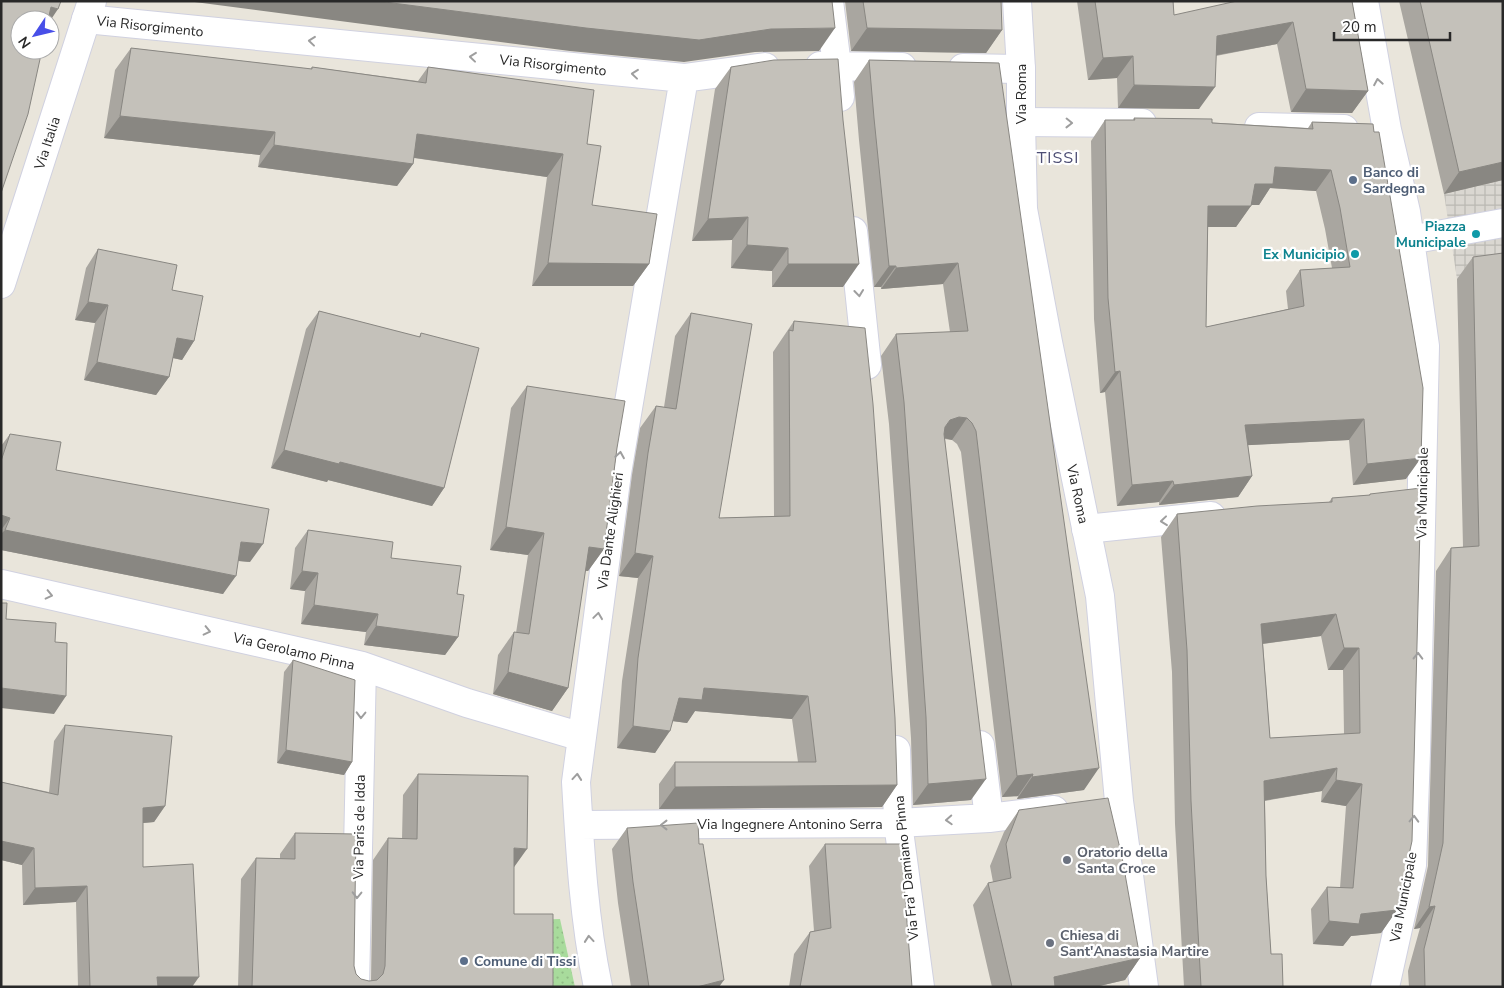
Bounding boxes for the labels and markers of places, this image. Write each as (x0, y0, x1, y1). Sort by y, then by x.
place label: Banco di Sardegna (1363, 163, 1425, 198)
marker: Banco di Sardegna (1347, 174, 1359, 186)
place label: Piazza Municipale (1396, 217, 1466, 252)
marker: Piazza Municipale (1470, 228, 1482, 240)
place label: Ex Municipio (1263, 245, 1345, 264)
marker: Ex Municipio (1349, 248, 1361, 260)
place label: Oratorio della Santa Croce (1077, 843, 1168, 878)
marker: Oratorio della Santa Croce (1061, 854, 1073, 866)
place label: Chiesa di Sant'Anastasia Martire (1060, 926, 1209, 961)
marker: Chiesa di Sant'Anastasia Martire (1044, 937, 1056, 949)
place label: Comune di Tissi (474, 952, 576, 971)
marker: Comune di Tissi (458, 955, 470, 967)

